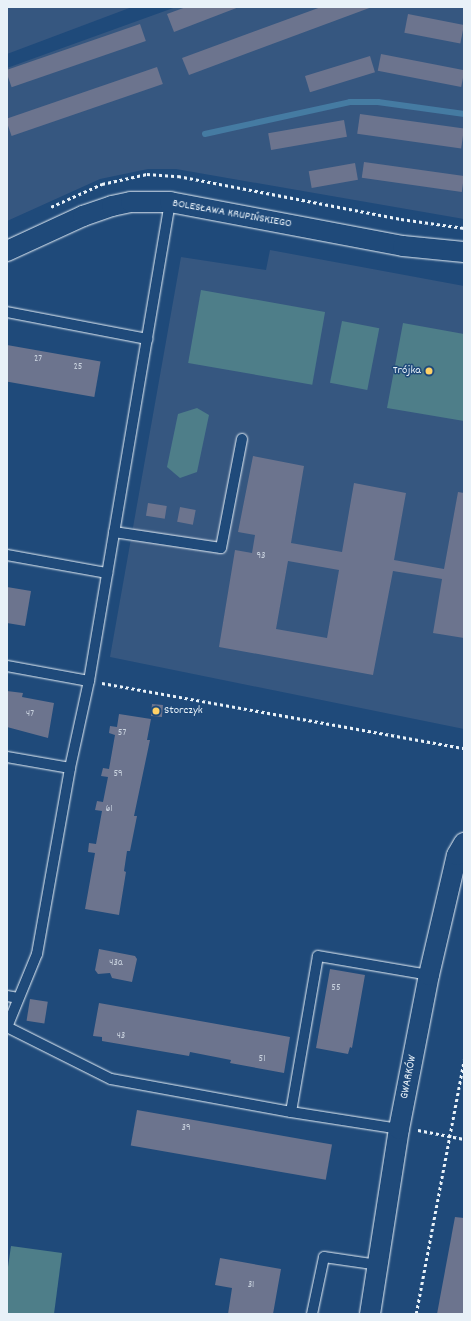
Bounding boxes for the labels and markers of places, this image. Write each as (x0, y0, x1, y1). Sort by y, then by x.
place label: Trójka (393, 364, 421, 378)
marker: Trójka (424, 366, 434, 376)
place label: Storczyk (164, 704, 203, 718)
marker: Storczyk (151, 706, 161, 716)

